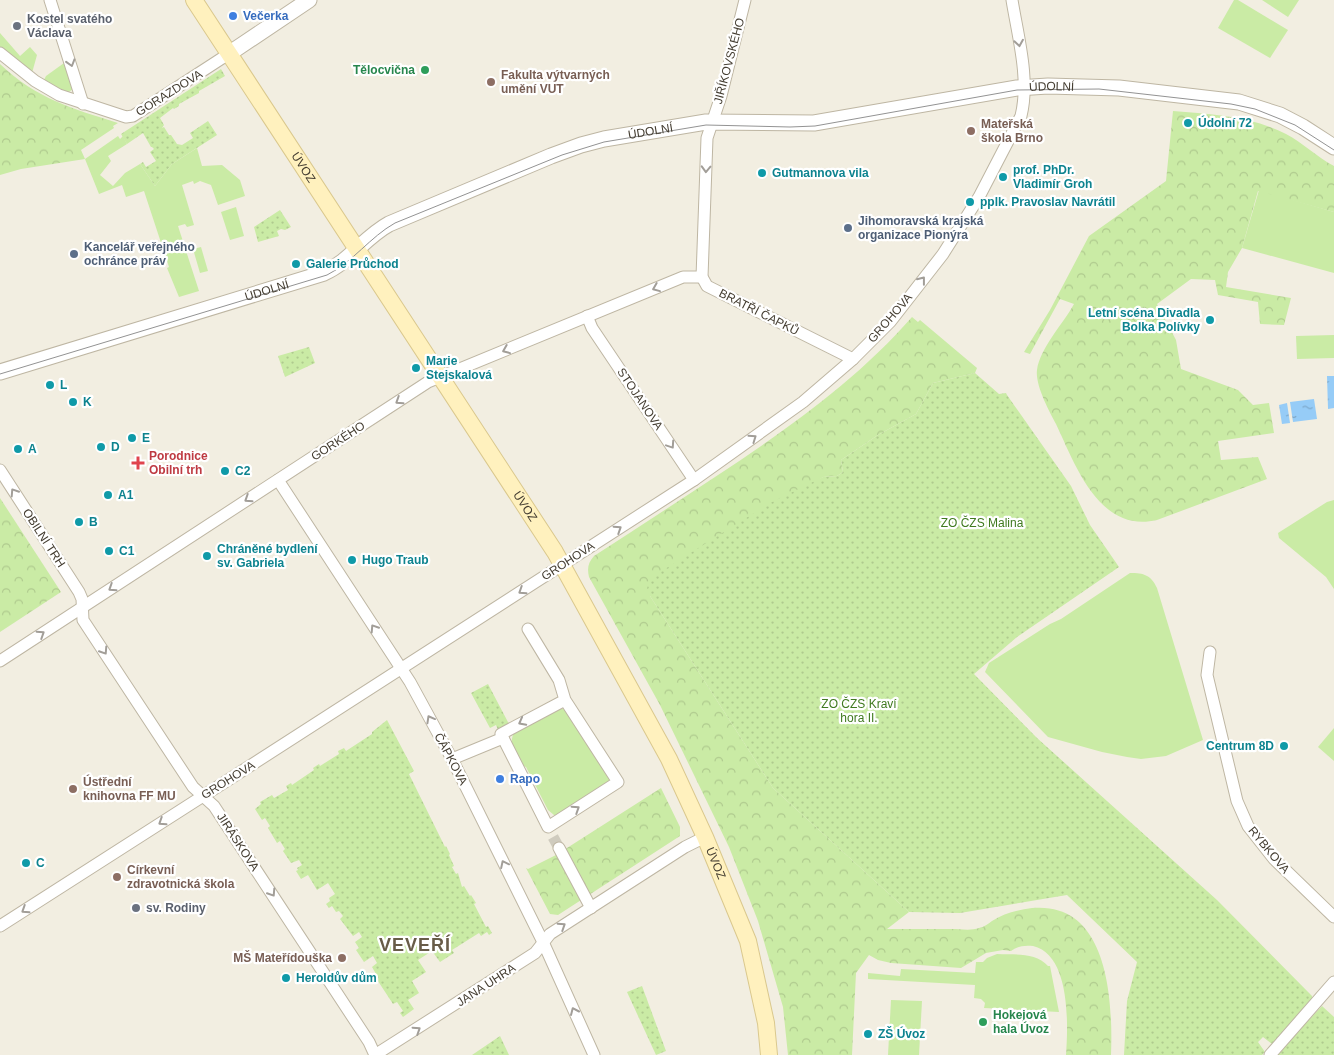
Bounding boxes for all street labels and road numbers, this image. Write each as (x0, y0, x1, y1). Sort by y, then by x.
street label: JIŘÍKOVSKÉHO (710, 16, 747, 106)
street label: GORAZDOVA (133, 67, 205, 119)
street label: ÚDOLNÍ (1028, 79, 1075, 94)
street label: ÚDOLNÍ (627, 120, 675, 142)
street label: ÚVOZ (288, 149, 318, 185)
street label: ÚDOLNÍ (243, 276, 291, 304)
street label: BRATŘÍ ČAPKŮ (717, 285, 802, 338)
street label: GROHOVA (865, 291, 915, 345)
street label: STOJANOVA (614, 365, 666, 433)
street label: GORKÉHO (308, 418, 368, 464)
street label: ÚVOZ (510, 488, 540, 524)
street label: OBILNÍ TRH (20, 505, 69, 570)
street label: GROHOVA (539, 539, 597, 583)
street label: ČÁPKOVA (431, 730, 471, 788)
street label: GROHOVA (199, 758, 257, 802)
street label: JIRÁSKOVA (214, 810, 263, 874)
street label: RYBKOVA (1245, 824, 1293, 876)
street label: ÚVOZ (703, 845, 729, 881)
street label: JANA UHRA (454, 961, 518, 1009)

